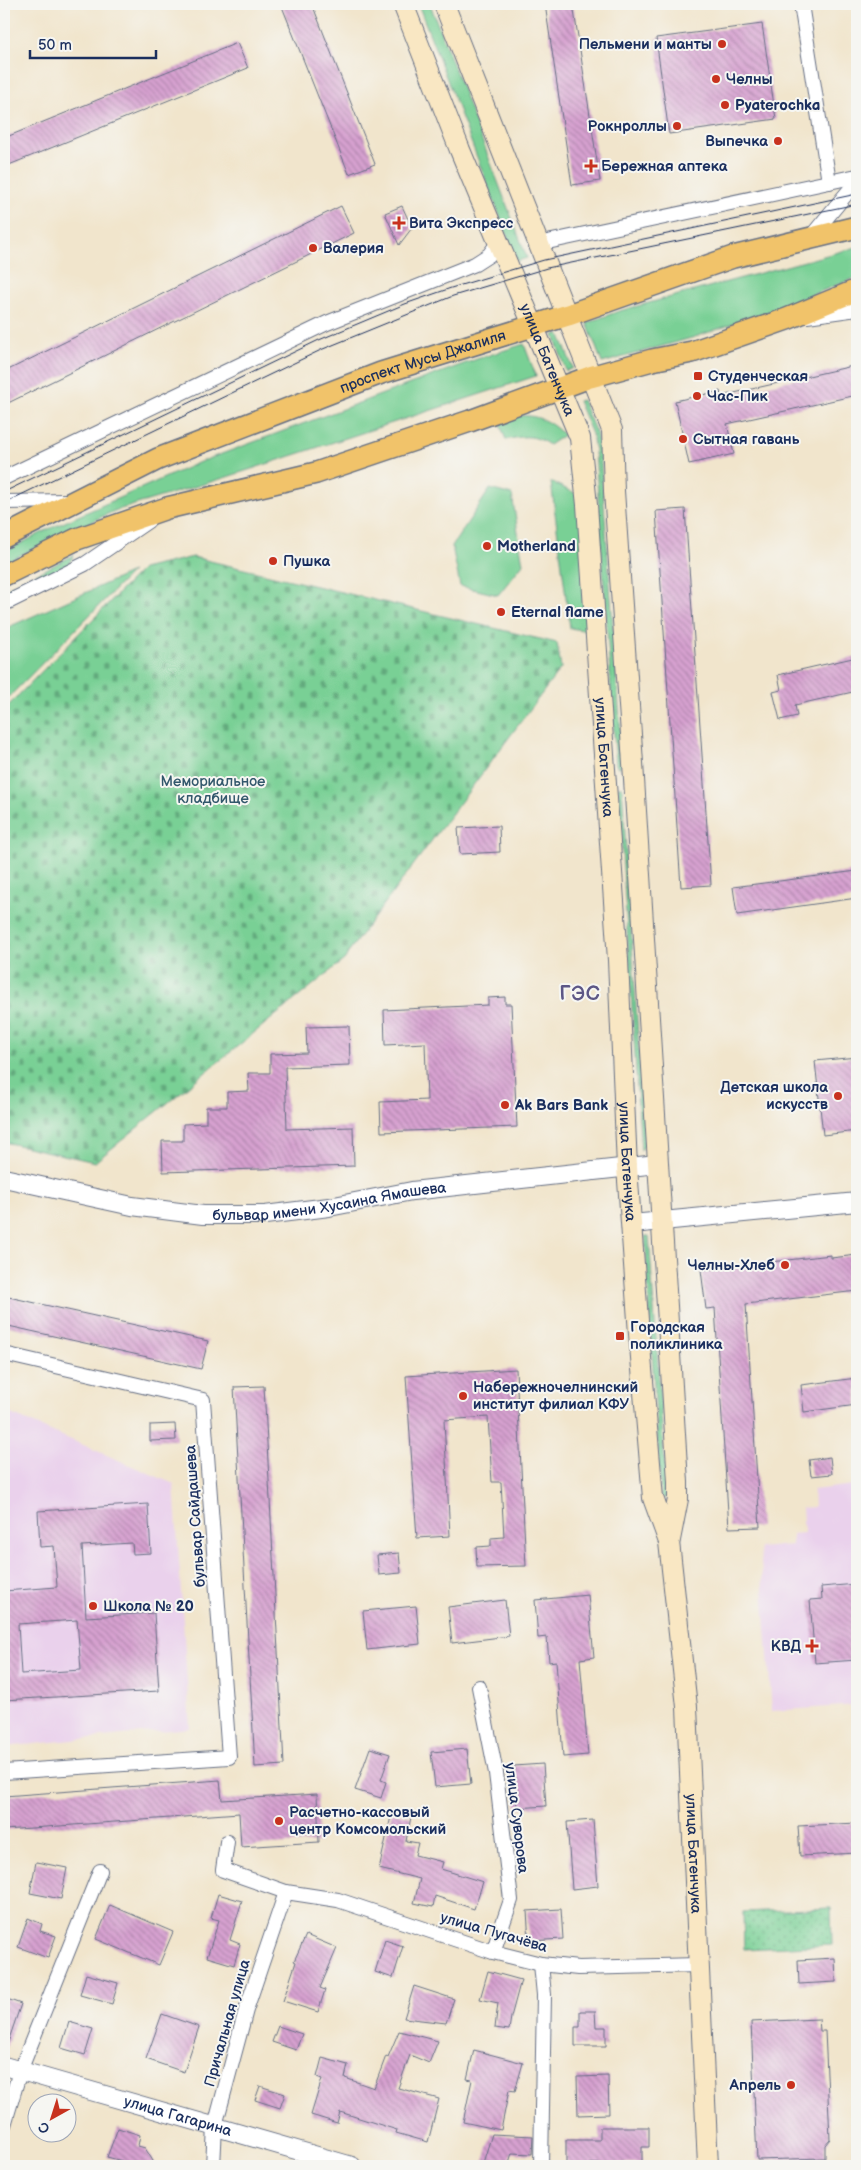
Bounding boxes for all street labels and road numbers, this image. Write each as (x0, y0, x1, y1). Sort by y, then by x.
street label: улица Батенчука (515, 301, 579, 419)
street label: проспект Мусы Джалиля (337, 326, 508, 398)
street label: улица Батенчука (590, 697, 617, 818)
street label: улица Батенчука (614, 1101, 640, 1222)
street label: бульвар имени Хусаина Ямашева (212, 1178, 447, 1225)
street label: бульвар Сайдашева (181, 1444, 210, 1588)
street label: улица Суворова (500, 1762, 533, 1875)
street label: улица Батенчука (681, 1793, 705, 1914)
street label: улица Пугачёва (438, 1908, 550, 1957)
street label: Причальная улица (200, 1957, 255, 2089)
street label: улица Гагарина (122, 2092, 234, 2141)

